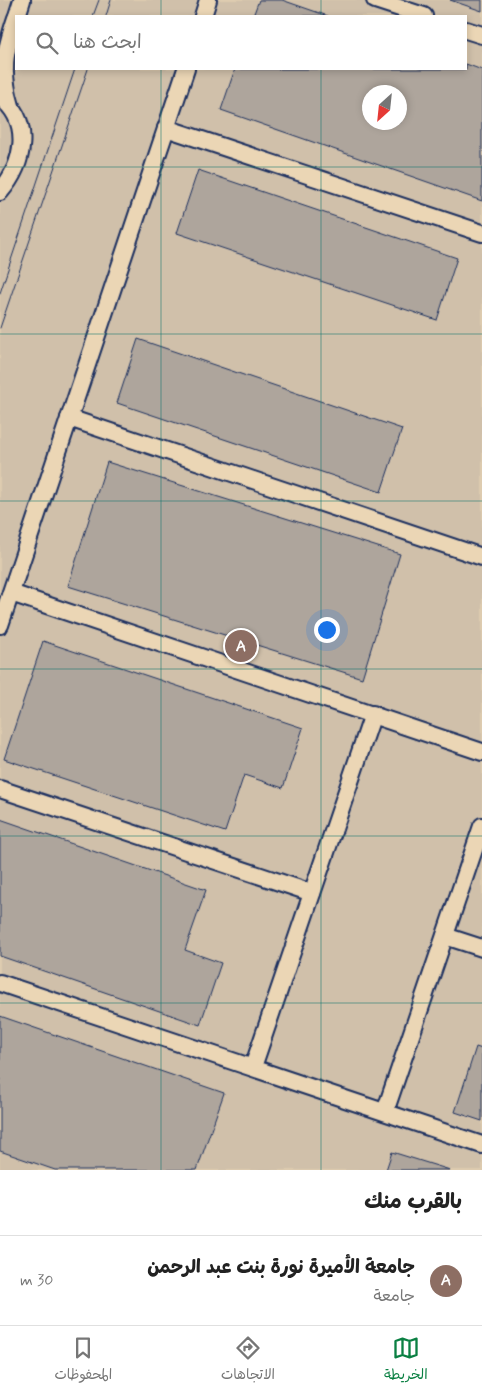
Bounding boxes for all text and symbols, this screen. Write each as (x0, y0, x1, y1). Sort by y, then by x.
search box (15, 15, 467, 70)
icon: search (33, 29, 61, 57)
text: ابحث هنا (73, 30, 142, 55)
north arrow (362, 85, 407, 130)
your location (314, 617, 340, 643)
pin: A (225, 627, 257, 665)
text: بالقرب منك (364, 1188, 462, 1216)
text: جامعة الأميرة نورة بنت عبد الرحمن (147, 1255, 415, 1280)
text: 30 m (20, 1270, 53, 1291)
text: A (441, 1270, 451, 1291)
text: جامعة (373, 1286, 415, 1307)
tab: المحفوظات (54, 1334, 112, 1387)
tab: الاتجاهات (221, 1334, 275, 1387)
tab: الخريطة (384, 1334, 428, 1387)

